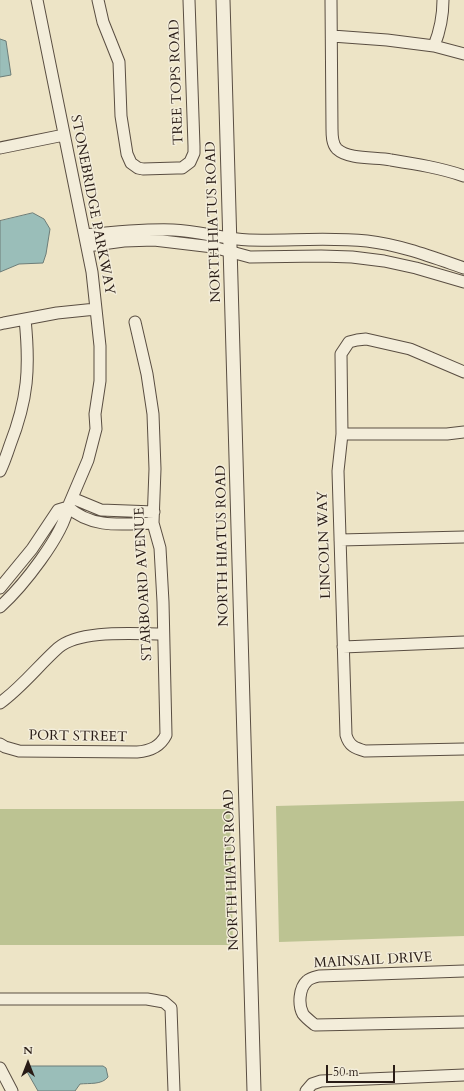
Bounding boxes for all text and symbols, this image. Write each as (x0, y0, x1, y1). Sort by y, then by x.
street label: TREE TOPS ROAD (166, 19, 188, 145)
street label: STONEBRIDGE PARKWAY (66, 114, 118, 296)
street label: NORTH HIATUS ROAD (203, 141, 225, 303)
street label: NORTH HIATUS ROAD (213, 465, 233, 627)
street label: LINCOLN WAY (315, 491, 335, 599)
street label: STARBOARD AVENUE (132, 507, 156, 661)
street label: PORT STREET (29, 728, 127, 746)
street label: NORTH HIATUS ROAD (221, 789, 243, 951)
street label: MAINSAIL DRIVE (313, 950, 433, 972)
north arrow (8, 1043, 48, 1083)
text: N (23, 1043, 33, 1058)
scale bar (328, 1057, 397, 1083)
text: 50 m (333, 1064, 359, 1080)

